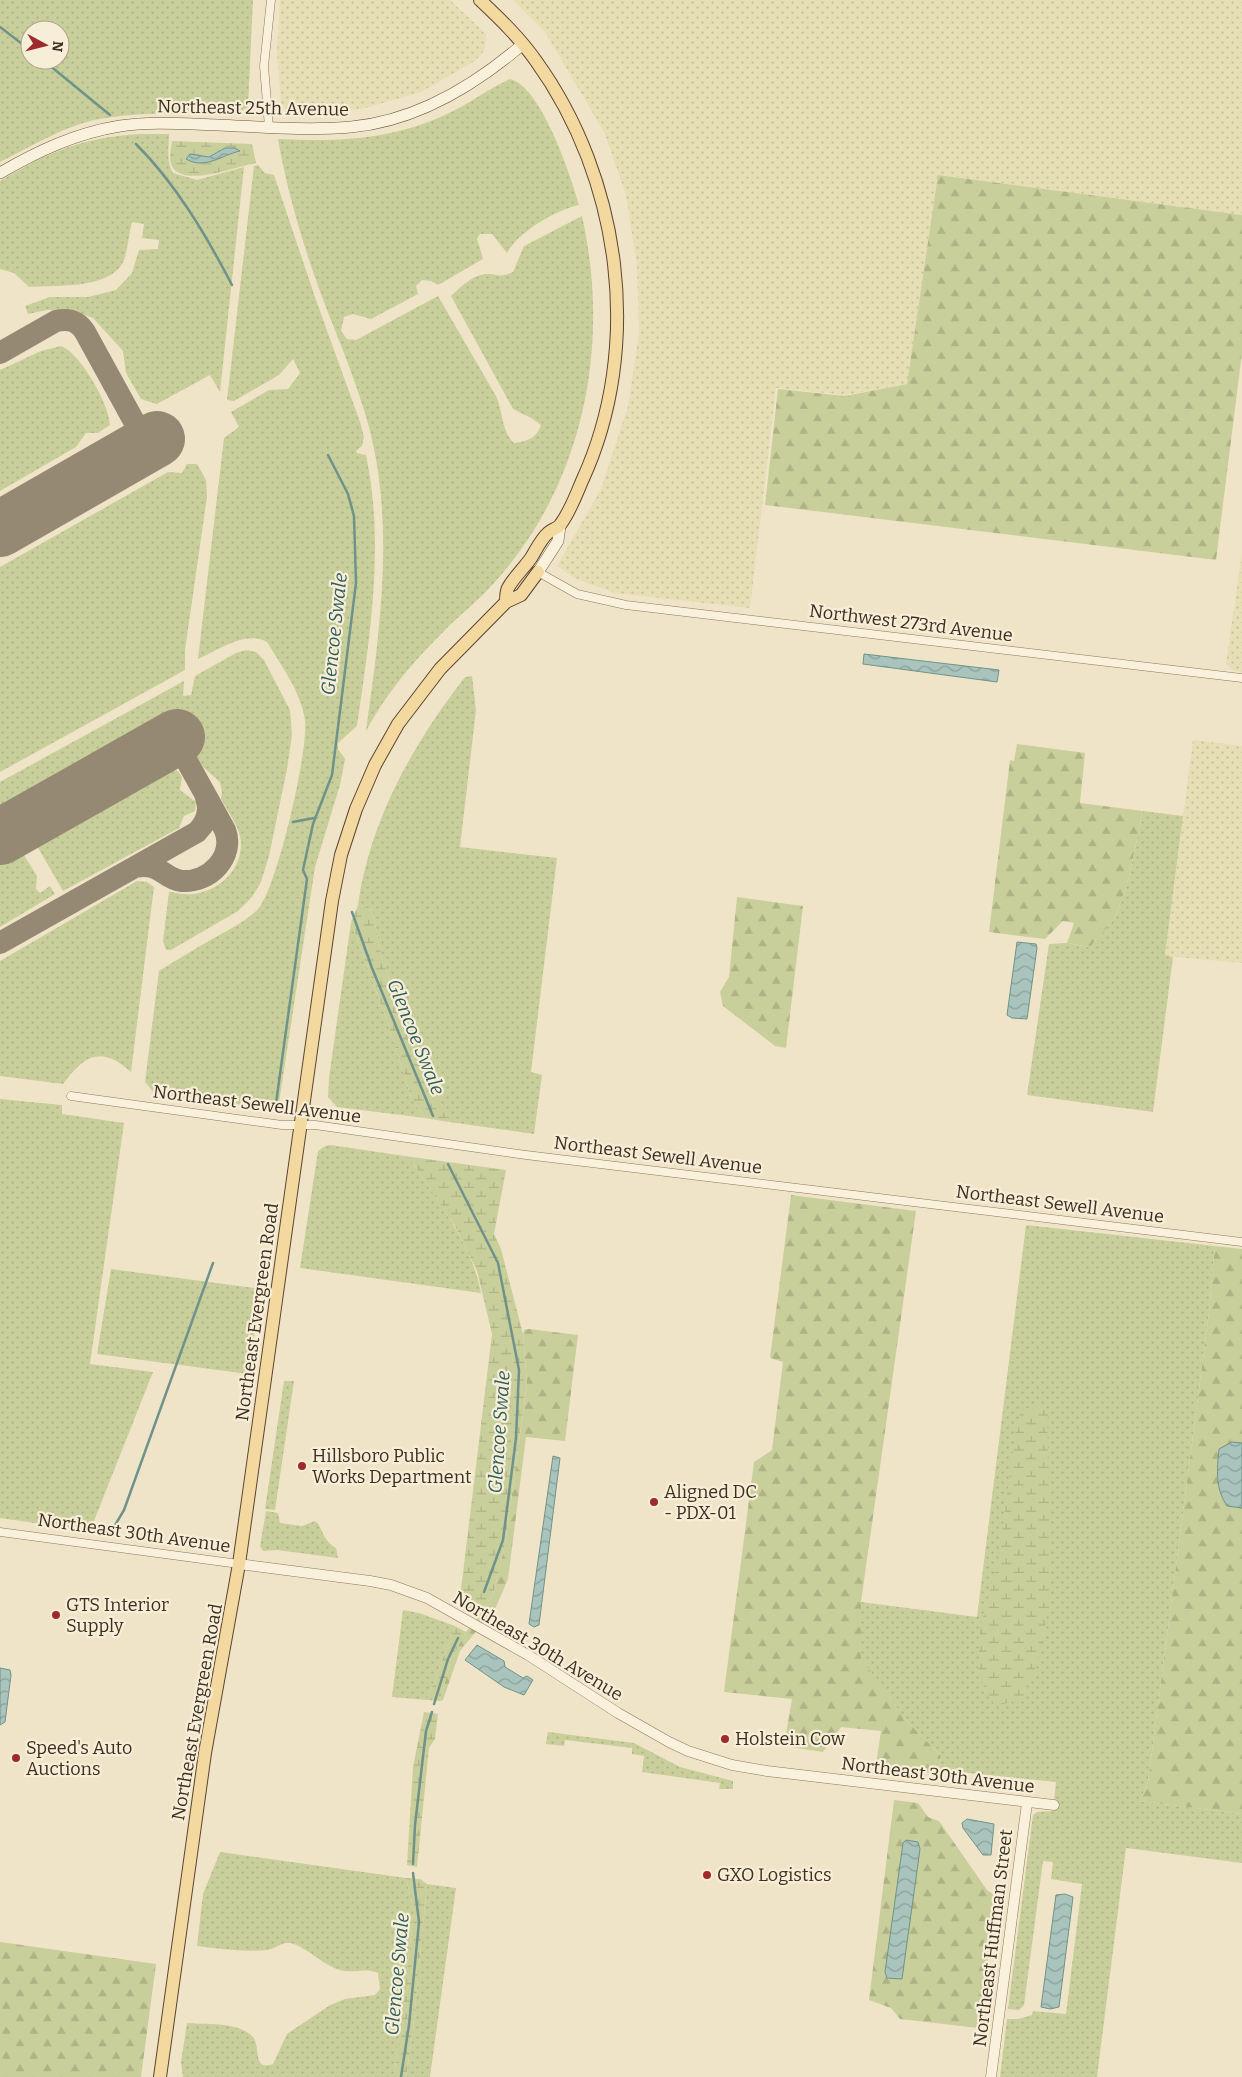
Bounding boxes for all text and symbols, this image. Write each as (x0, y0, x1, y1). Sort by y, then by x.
north arrow (20, 20, 70, 70)
text: N (48, 40, 67, 53)
street label: Northeast 25th Avenue (157, 95, 349, 121)
water label: Glencoe Swale (316, 571, 352, 696)
street label: Northwest 273rd Avenue (808, 600, 1014, 646)
water label: Glencoe Swale (382, 976, 450, 1099)
street label: Northeast Sewell Avenue (152, 1080, 362, 1128)
street label: Northeast Sewell Avenue (553, 1131, 763, 1179)
street label: Northeast Sewell Avenue (955, 1180, 1165, 1228)
street label: Northeast Evergreen Road (231, 1201, 283, 1422)
water label: Glencoe Swale (483, 1369, 515, 1494)
place label: Hillsboro Public Works Department (312, 1445, 472, 1488)
marker: Hillsboro Public Works Department (296, 1460, 308, 1472)
place label: Aligned DC - PDX-01 (664, 1481, 757, 1524)
marker: Aligned DC - PDX-01 (648, 1496, 660, 1508)
street label: Northeast 30th Avenue (36, 1509, 232, 1557)
street label: Northeast 30th Avenue (449, 1587, 627, 1705)
place label: GTS Interior Supply (66, 1594, 169, 1637)
street label: Northeast Evergreen Road (167, 1602, 227, 1822)
marker: GTS Interior Supply (50, 1609, 62, 1621)
place label: Holstein Cow (735, 1728, 846, 1750)
marker: Holstein Cow (719, 1733, 731, 1745)
place label: Speed's Auto Auctions (26, 1737, 132, 1780)
marker: Speed's Auto Auctions (10, 1752, 22, 1764)
street label: Northeast 30th Avenue (840, 1752, 1036, 1798)
street label: Northeast Huffman Street (969, 1827, 1017, 2048)
place label: GXO Logistics (717, 1864, 832, 1886)
marker: GXO Logistics (701, 1869, 713, 1881)
water label: Glencoe Swale (380, 1911, 414, 2036)

